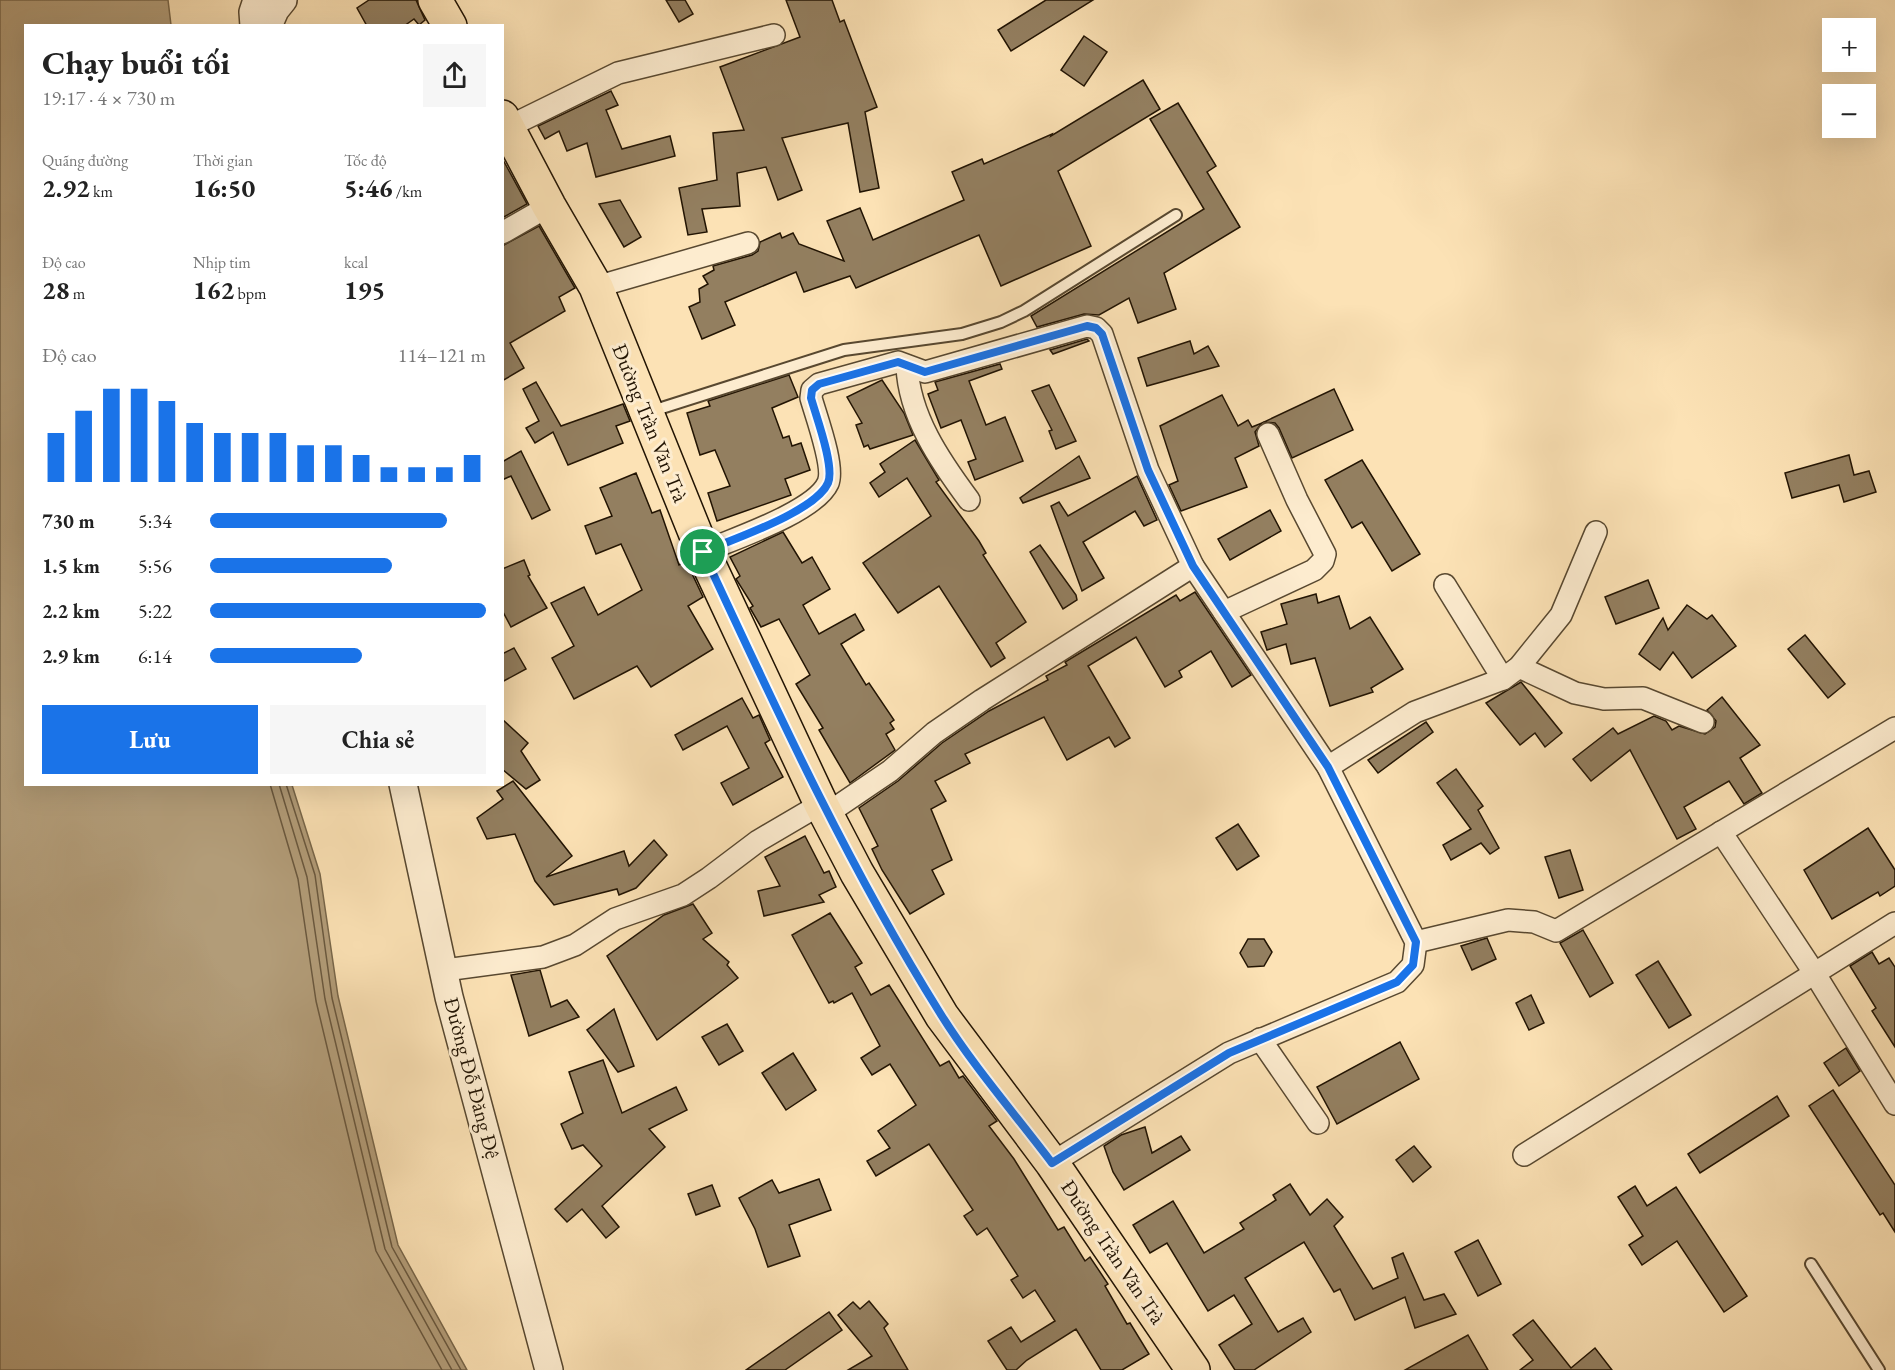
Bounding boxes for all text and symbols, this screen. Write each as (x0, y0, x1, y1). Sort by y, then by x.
map controls (1822, 18, 1876, 138)
button: + (1822, 18, 1876, 72)
text: Chạy buổi tối (42, 41, 230, 84)
button: share (423, 44, 486, 107)
button: − (1822, 84, 1876, 138)
text: 19:17 · 4 × 730 m (42, 85, 175, 111)
text: Quãng đường (42, 150, 128, 171)
text: Thời gian (193, 150, 253, 171)
text: Tốc độ (344, 150, 387, 171)
text: 2.92 (42, 171, 90, 205)
text: 16:50 (193, 171, 255, 205)
text: 5:46 (344, 171, 393, 205)
text: km (90, 181, 113, 202)
text: /km (393, 181, 422, 202)
text: Độ cao (42, 252, 86, 273)
text: Nhịp tim (193, 252, 251, 273)
text: kcal (344, 252, 368, 273)
text: 28 (42, 273, 70, 307)
text: 162 (193, 273, 234, 307)
text: 195 (344, 273, 385, 307)
text: m (70, 283, 85, 304)
text: bpm (234, 283, 266, 304)
street label: Đường Trần Văn Trà (606, 340, 695, 506)
text: Độ cao (42, 342, 97, 368)
text: 114–121 m (398, 342, 486, 368)
text: 730 m (42, 508, 95, 534)
text: 5:34 (138, 508, 172, 534)
pin (677, 526, 728, 577)
icon: arrive (686, 535, 719, 568)
text: 1.5 km (42, 553, 100, 579)
text: 5:56 (138, 553, 172, 579)
text: 2.2 km (42, 598, 100, 624)
text: 5:22 (138, 598, 172, 624)
text: 2.9 km (42, 643, 100, 669)
text: 6:14 (138, 643, 172, 669)
button: Lưu (42, 705, 258, 774)
button: Chia sẻ (270, 705, 486, 774)
street label: Đường Đỗ Đăng Đệ (438, 994, 507, 1161)
street label: Đường Trần Văn Trà (1055, 1174, 1172, 1330)

